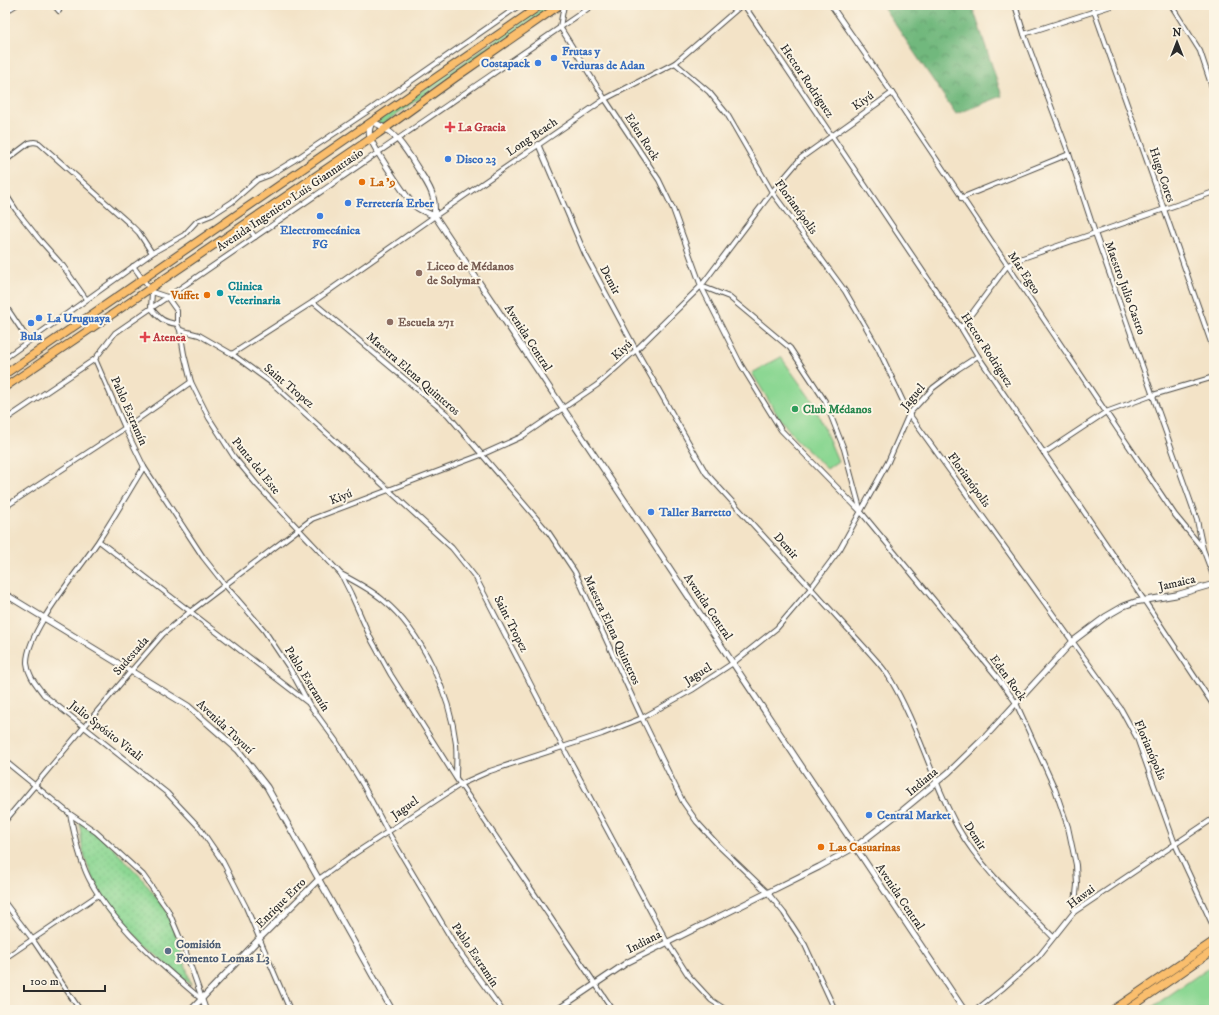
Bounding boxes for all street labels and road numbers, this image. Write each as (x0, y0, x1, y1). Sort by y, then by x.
street label: Hector Rodriguez (777, 41, 837, 121)
street label: Kiyú (849, 88, 877, 114)
street label: Eden Rock (621, 111, 663, 163)
street label: Long Beach (504, 114, 561, 160)
street label: Avenida Ingeniero Luis Giannattasio (214, 145, 366, 255)
street label: Hugo Cores (1146, 146, 1178, 204)
street label: Florianópolis (771, 177, 821, 237)
street label: Maestro Julio Castro (1101, 239, 1149, 337)
street label: Mar Egeo (1004, 249, 1044, 297)
street label: Demir (596, 263, 624, 297)
street label: Avenida Central (501, 302, 555, 375)
street label: Hector Rodriguez (957, 310, 1017, 390)
street label: Maestra Elena Quinteros (363, 329, 463, 419)
street label: Kiyú (608, 337, 636, 363)
street label: Saint Tropez (261, 360, 317, 412)
street label: Pablo Estramín (107, 374, 151, 448)
street label: Jaguel (897, 380, 929, 414)
street label: Punta del Este (228, 434, 284, 498)
street label: Florianópolis (944, 450, 994, 510)
street label: Kiyú (328, 486, 355, 508)
street label: Demir (770, 530, 802, 563)
street label: Avenida Central (680, 571, 736, 643)
street label: Jamaica (1156, 571, 1198, 595)
street label: Maestra Elena Quinteros (580, 573, 644, 687)
street label: Saint Tropez (490, 593, 532, 655)
street label: Sudestada (110, 633, 153, 679)
street label: Pablo Estramín (281, 644, 333, 715)
street label: Eden Rock (986, 652, 1030, 704)
street label: Jaguel (681, 660, 715, 689)
street label: Julio Spósito Vitali (65, 697, 146, 764)
street label: Avenida Tuyutí (193, 697, 257, 758)
street label: Florianópolis (1131, 718, 1169, 782)
street label: Indiana (903, 764, 942, 800)
street label: Jaguel (388, 793, 422, 823)
street label: Demir (960, 819, 990, 853)
street label: Avenida Central (872, 861, 928, 933)
street label: Enrique Erro (253, 875, 309, 931)
street label: Hawai (1064, 882, 1098, 912)
street label: Pablo Estramín (448, 920, 502, 990)
street label: Indiana (624, 927, 665, 957)

